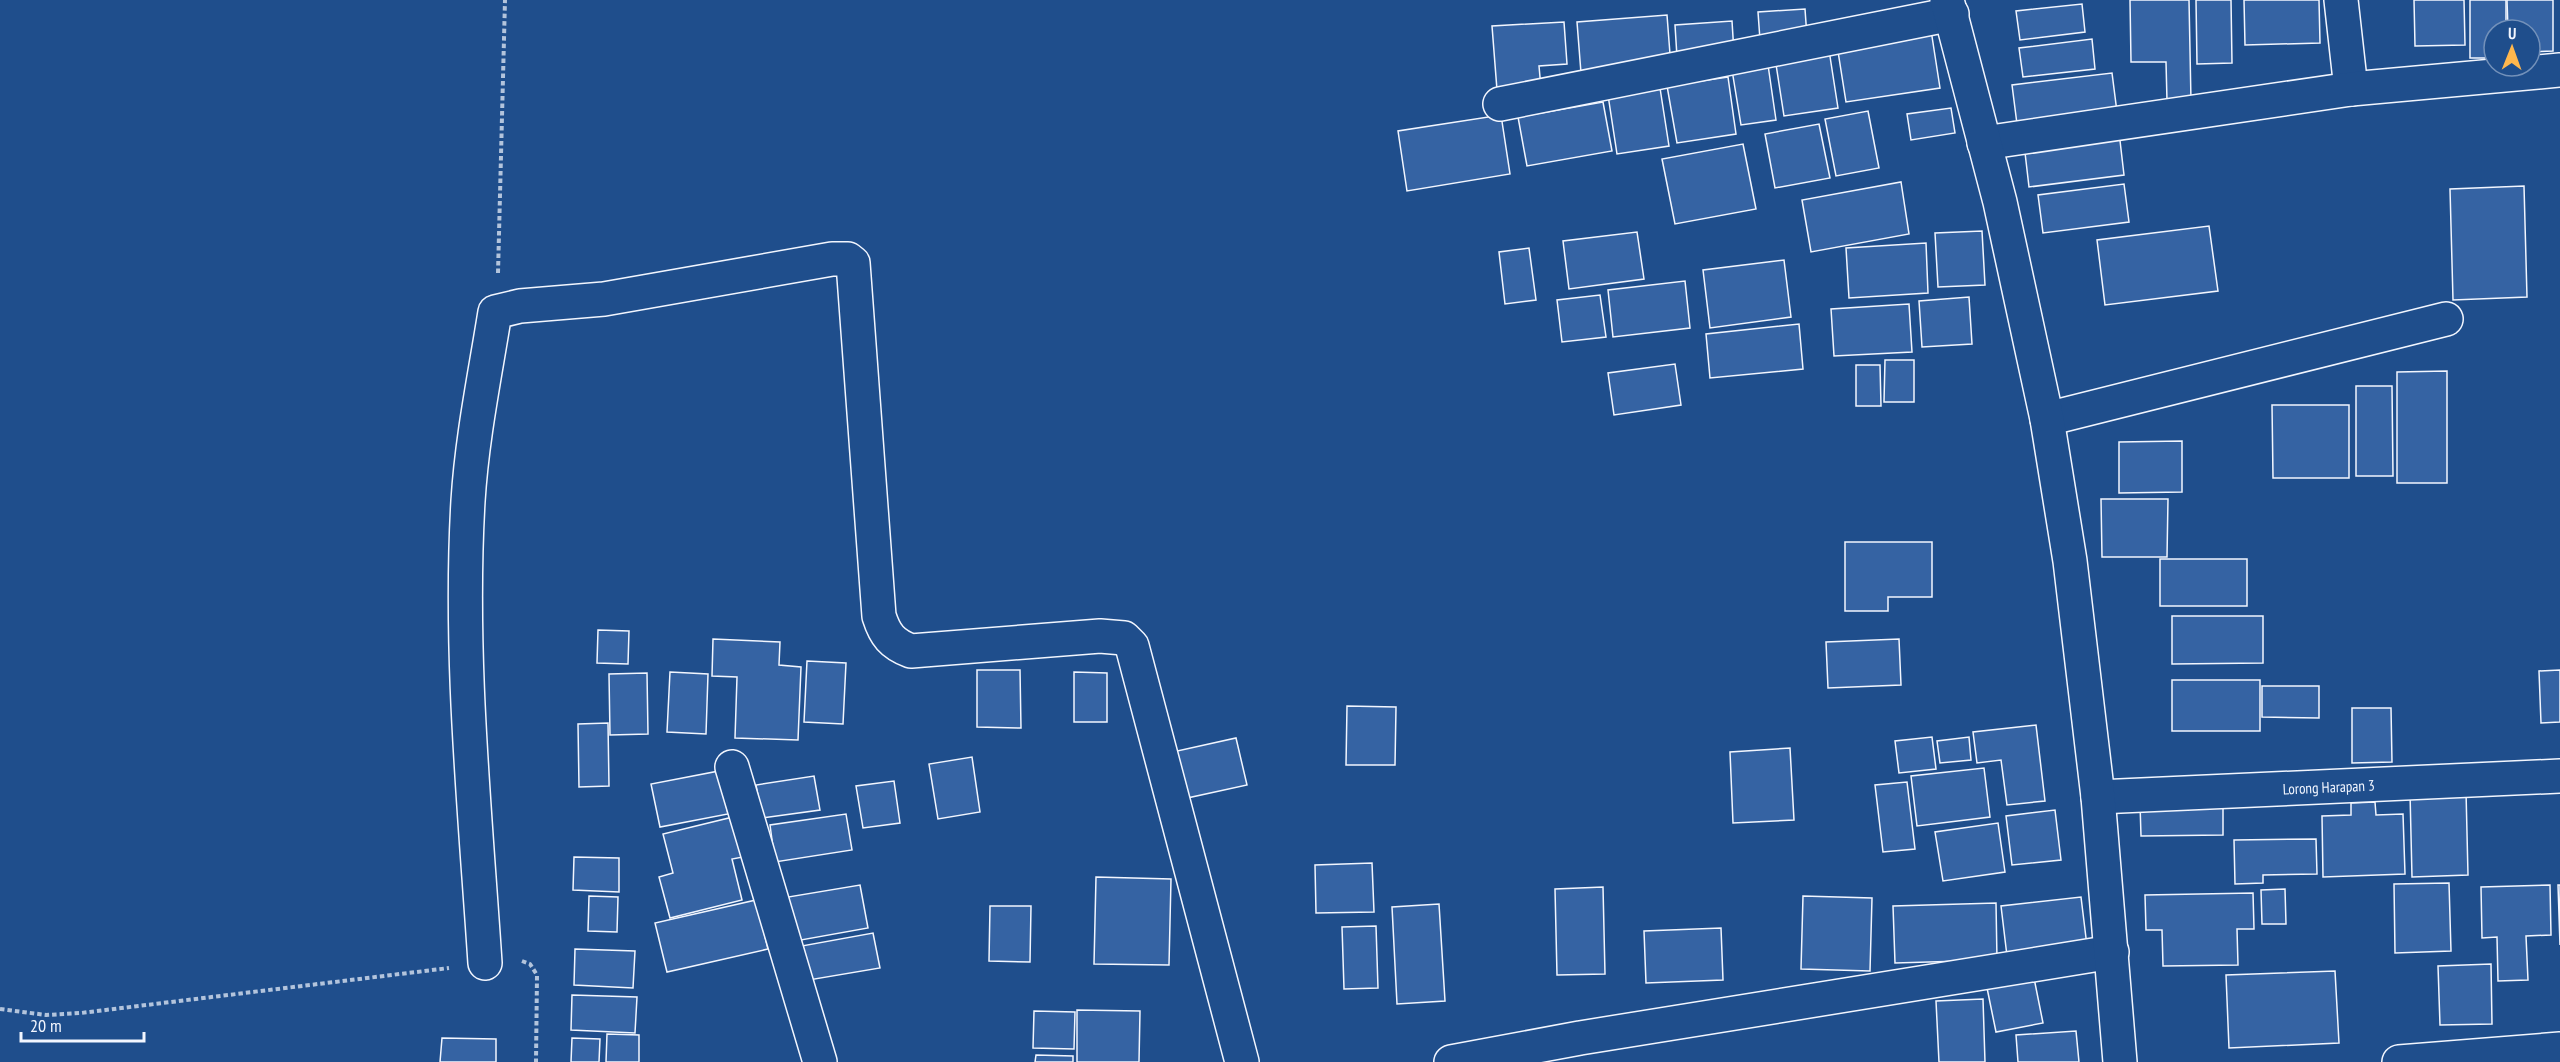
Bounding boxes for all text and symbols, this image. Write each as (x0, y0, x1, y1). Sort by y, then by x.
north arrow (2482, 18, 2542, 78)
text: U (2508, 23, 2517, 43)
street label: Lorong Harapan 3 (2282, 775, 2375, 798)
scale bar (21, 1005, 144, 1043)
text: 20 m (30, 1014, 62, 1037)

